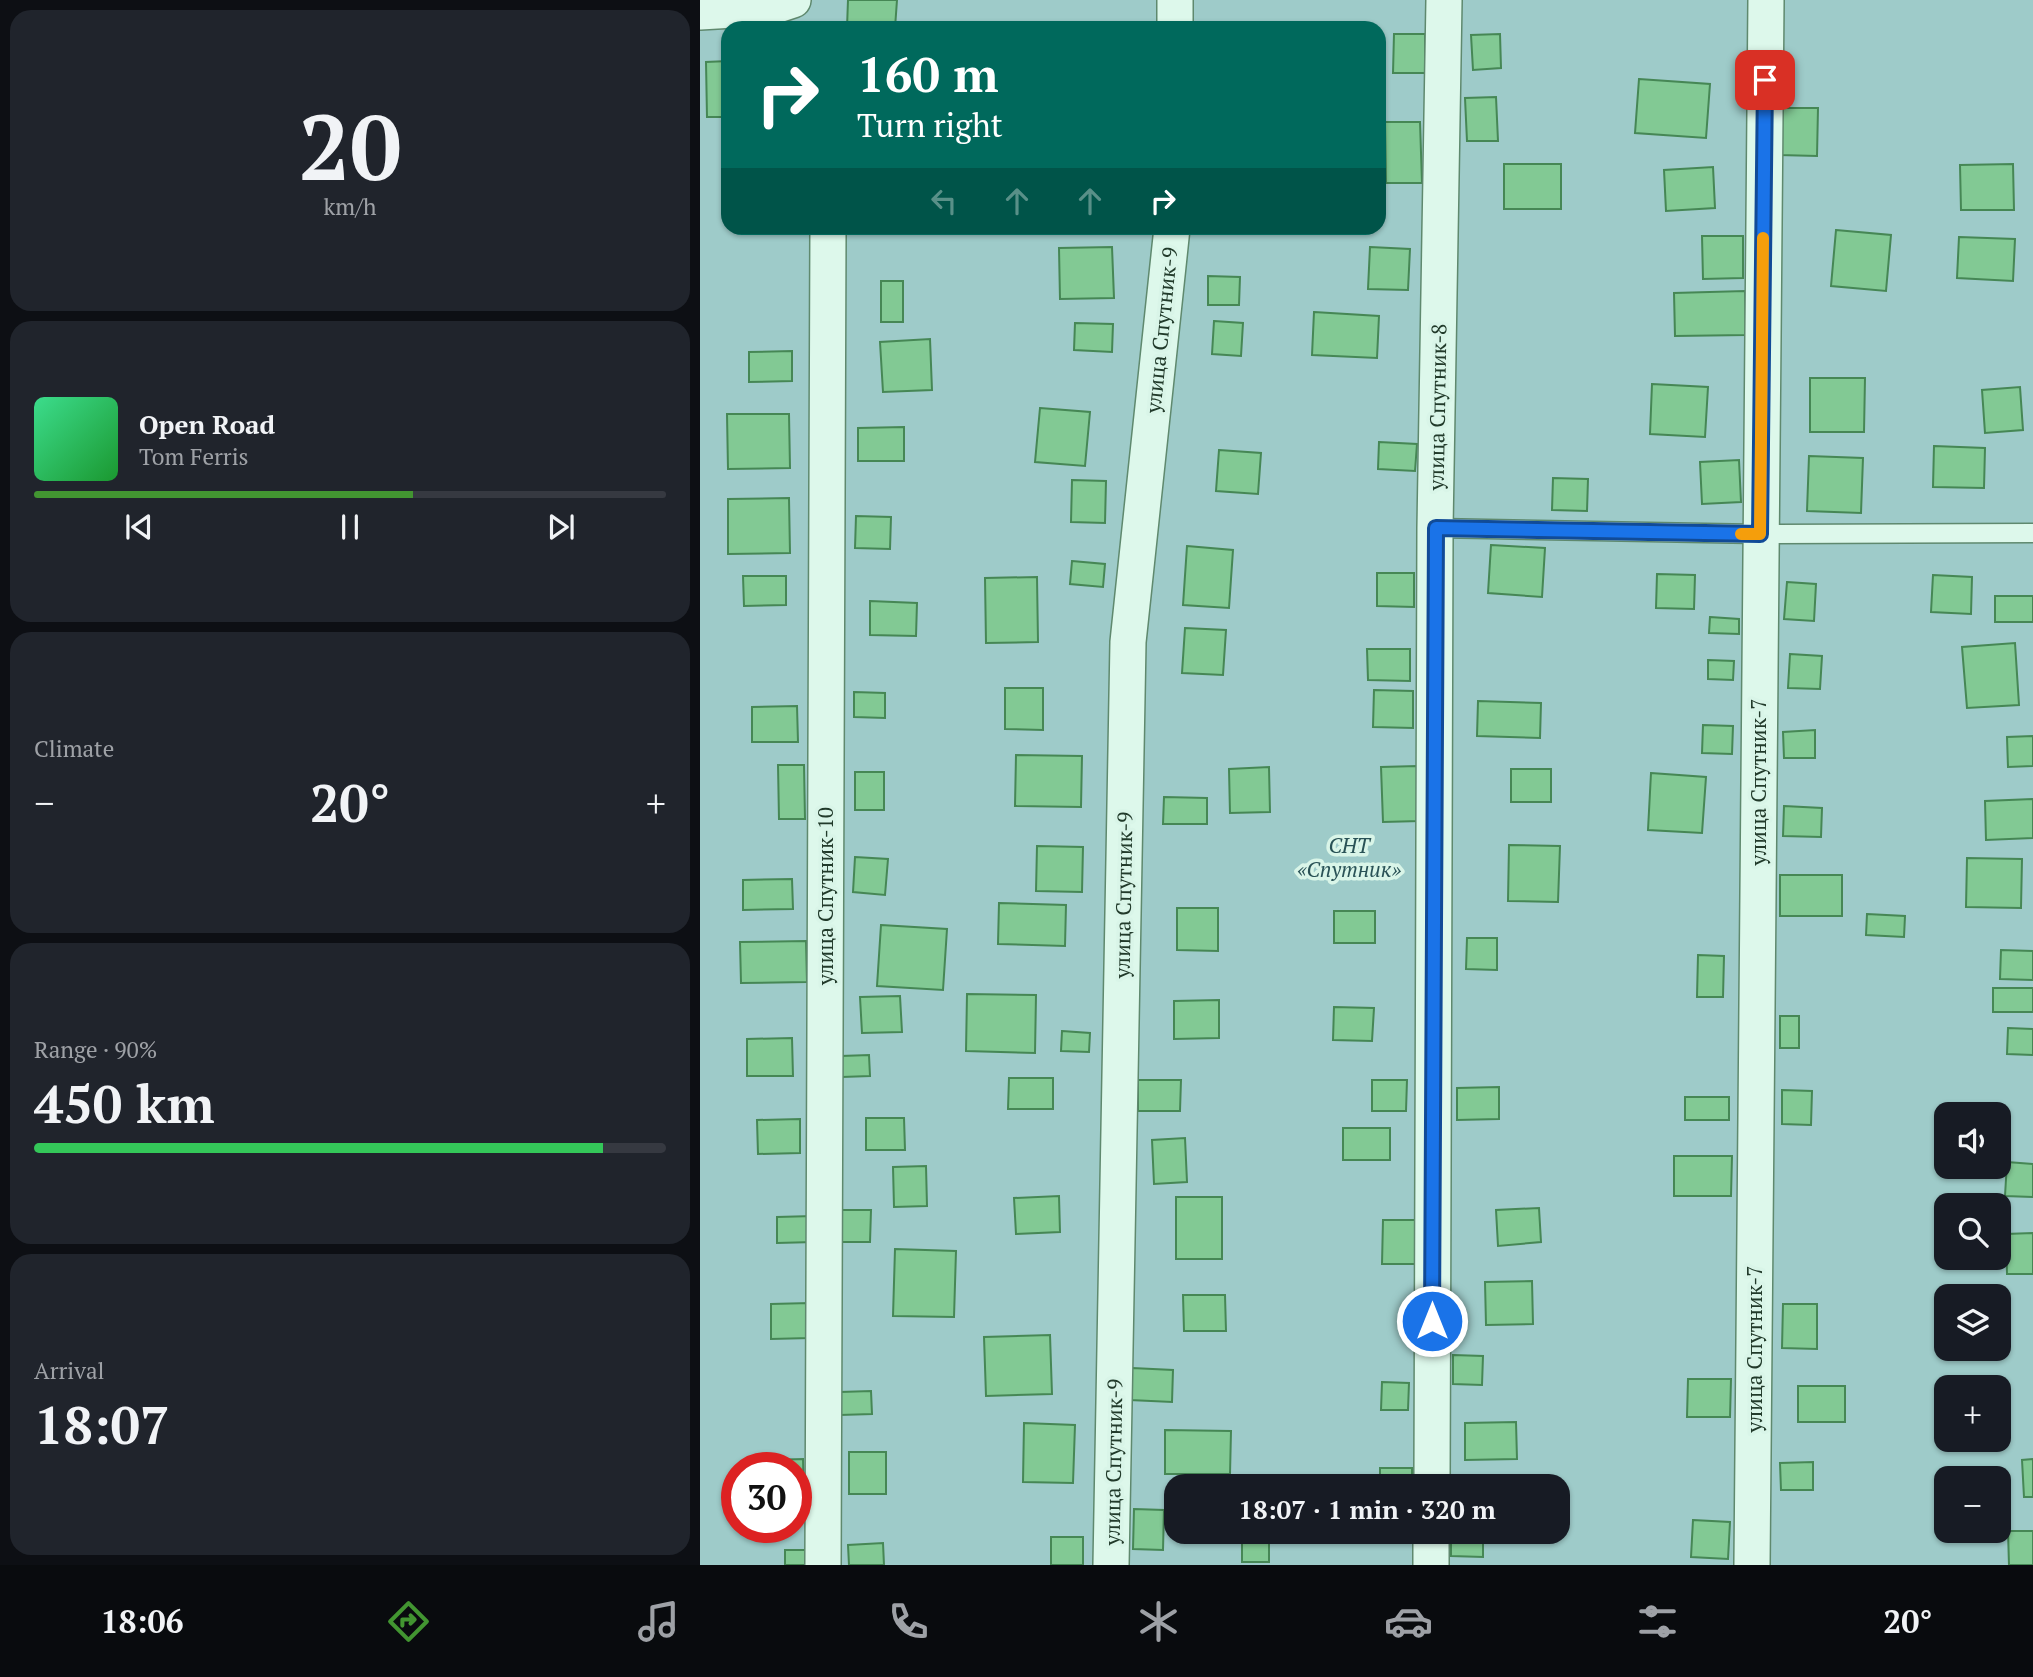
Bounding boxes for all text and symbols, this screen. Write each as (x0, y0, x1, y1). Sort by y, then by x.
text: 160 m (857, 41, 999, 106)
icon: right (742, 49, 833, 140)
pin (1735, 50, 1795, 110)
icon: arrive (1746, 61, 1784, 99)
text: 20 (299, 85, 401, 206)
text: Turn right (857, 104, 1003, 146)
icon: left (925, 182, 963, 220)
icon: ahead (998, 182, 1036, 220)
icon: ahead (1071, 182, 1109, 220)
icon: right (1144, 182, 1182, 220)
text: km/h (323, 191, 377, 222)
street label: улица Спутник-9 (1138, 246, 1184, 415)
street label: улица Спутник-8 (1422, 323, 1452, 492)
text: Open Road (139, 407, 275, 441)
text: Tom Ferris (139, 441, 249, 472)
icon: previous (120, 508, 158, 546)
icon: pause (331, 508, 369, 546)
icon: next (542, 508, 580, 546)
street label: улица Спутник-7 (1744, 699, 1772, 866)
text: Climate (34, 733, 114, 764)
text: 20° (310, 768, 390, 837)
text: − (34, 778, 54, 828)
text: + (646, 778, 666, 828)
street label: улица Спутник-10 (811, 807, 839, 986)
street label: улица Спутник-9 (1108, 811, 1138, 980)
park label: СНТ «Спутник» (1297, 831, 1401, 883)
text: Range · 90% (34, 1034, 157, 1065)
text: 450 km (34, 1069, 215, 1138)
map controls (1934, 1102, 2011, 1543)
button: sound (1934, 1102, 2011, 1179)
button: search (1934, 1193, 2011, 1270)
street label: улица Спутник-7 (1740, 1266, 1768, 1433)
position arrow (1395, 1284, 1469, 1358)
button: layers (1934, 1284, 2011, 1361)
text: Arrival (34, 1355, 105, 1386)
button: + (1934, 1375, 2011, 1452)
street label: улица Спутник-9 (1098, 1378, 1128, 1547)
text: 18:07 (34, 1390, 169, 1459)
speed limit sign: 30 (721, 1452, 812, 1543)
button: − (1934, 1466, 2011, 1543)
text: 18:07 · 1 min · 320 m (1238, 1492, 1496, 1526)
icon: directions (384, 1597, 433, 1646)
icon: music (634, 1597, 683, 1646)
icon: phone (884, 1597, 933, 1646)
icon: climate (1134, 1597, 1183, 1646)
icon: car (1384, 1597, 1433, 1646)
icon: filters (1633, 1597, 1682, 1646)
text: 18:06 (100, 1600, 184, 1642)
text: 20° (1883, 1600, 1933, 1642)

